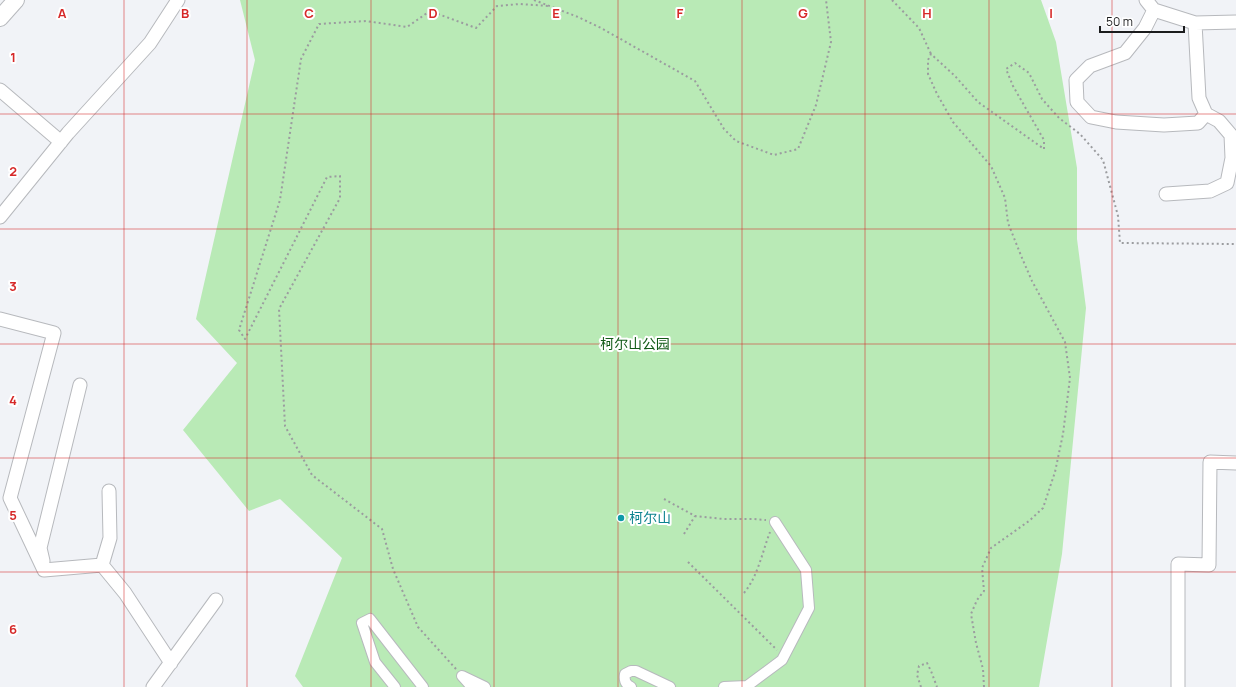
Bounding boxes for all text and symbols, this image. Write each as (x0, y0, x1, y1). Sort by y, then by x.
text: A (58, 4, 67, 22)
text: B (181, 4, 189, 22)
text: C (304, 4, 314, 22)
text: D (428, 4, 438, 22)
text: E (552, 4, 560, 22)
text: F (677, 4, 684, 22)
text: G (798, 4, 808, 22)
text: H (922, 4, 932, 22)
text: I (1049, 4, 1053, 22)
scale bar (1100, 8, 1184, 34)
text: 50 m (1106, 13, 1133, 30)
text: 1 (10, 48, 16, 66)
text: 2 (9, 162, 17, 180)
text: 3 (9, 277, 17, 295)
park label: 柯尔山公园 (600, 334, 670, 353)
text: 4 (9, 391, 17, 409)
text: 5 (9, 506, 17, 524)
place label: 柯尔山 (629, 508, 671, 527)
marker: 柯尔山 (616, 513, 626, 523)
text: 6 (9, 620, 17, 638)

